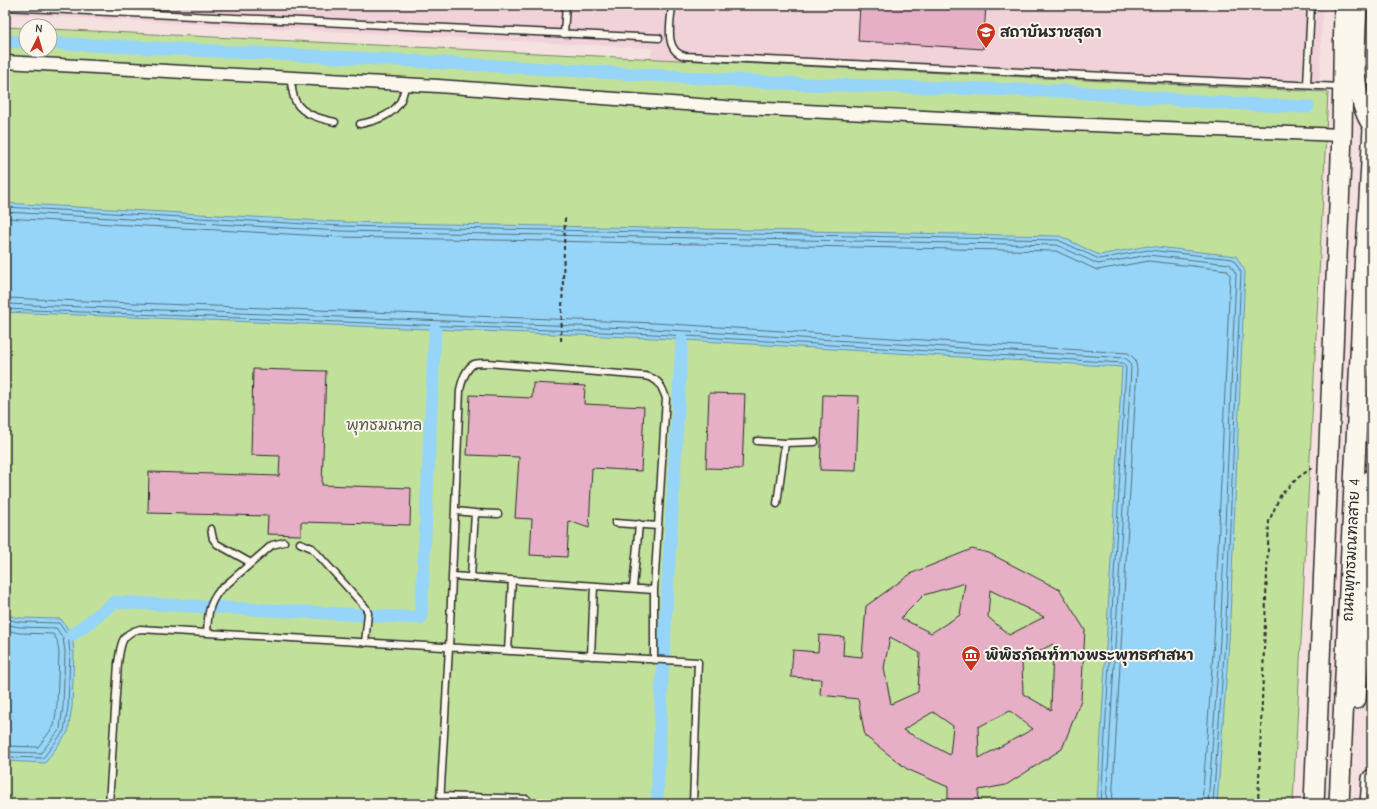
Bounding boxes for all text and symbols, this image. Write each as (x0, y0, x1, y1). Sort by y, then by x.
north arrow (18, 18, 58, 58)
school or university icon: สถาบันราชสุดา (975, 21, 997, 49)
text: N (35, 22, 43, 35)
place label: สถาบันราชสุดา (1000, 23, 1101, 43)
park label: พุทธมณฑล (346, 416, 422, 436)
street label: ถนนพุทธมณฑลสาย 4 (1338, 478, 1366, 622)
museum icon: พิพิธภัณฑ์ทางพระพุทธศาสนา (960, 644, 982, 672)
place label: พิพิธภัณฑ์ทางพระพุทธศาสนา (985, 645, 1194, 666)

